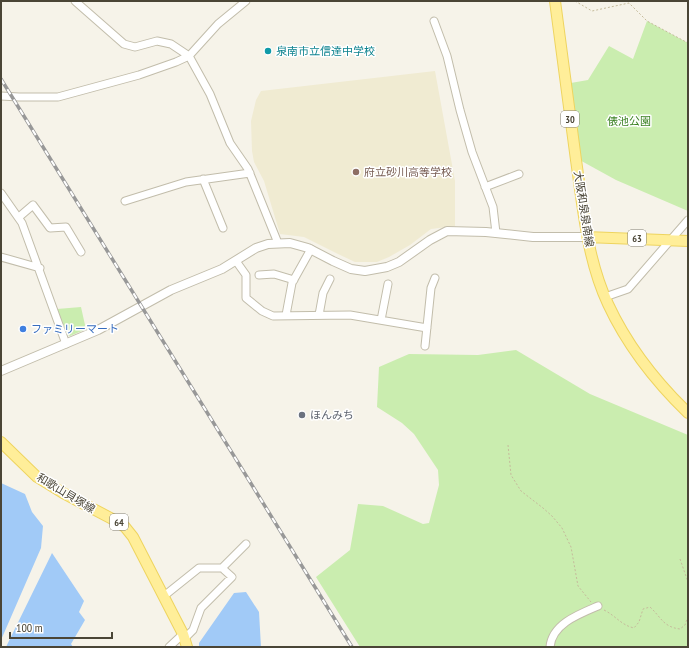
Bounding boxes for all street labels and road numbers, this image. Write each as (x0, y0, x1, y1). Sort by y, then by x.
road number: 30 (561, 111, 579, 127)
street label: 大阪和泉泉南線 (571, 170, 597, 248)
road number: 63 (628, 230, 646, 246)
street label: 和歌山貝塚線 (34, 470, 98, 516)
road number: 64 (110, 514, 128, 530)

